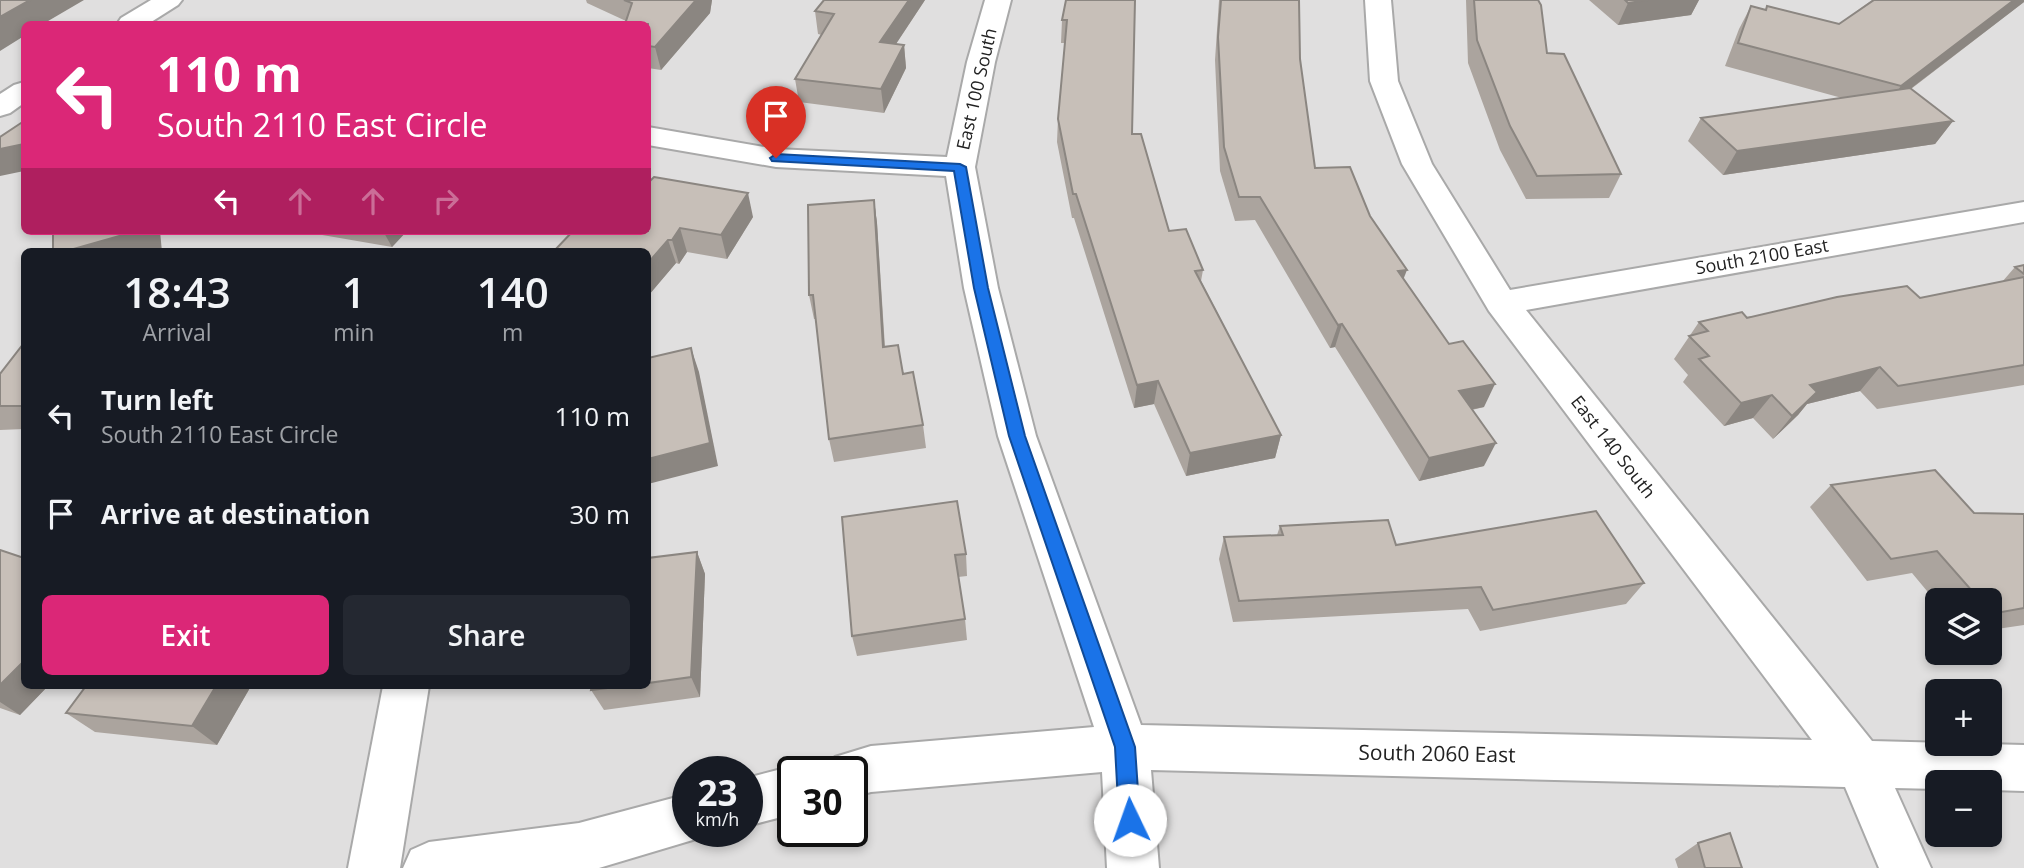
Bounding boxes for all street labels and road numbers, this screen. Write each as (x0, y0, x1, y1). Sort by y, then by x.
street label: East 100 South (950, 25, 1002, 152)
street label: South 2100 East (1693, 233, 1830, 280)
street label: East 140 South (1566, 390, 1662, 503)
street label: South 2060 East (1358, 738, 1516, 768)

